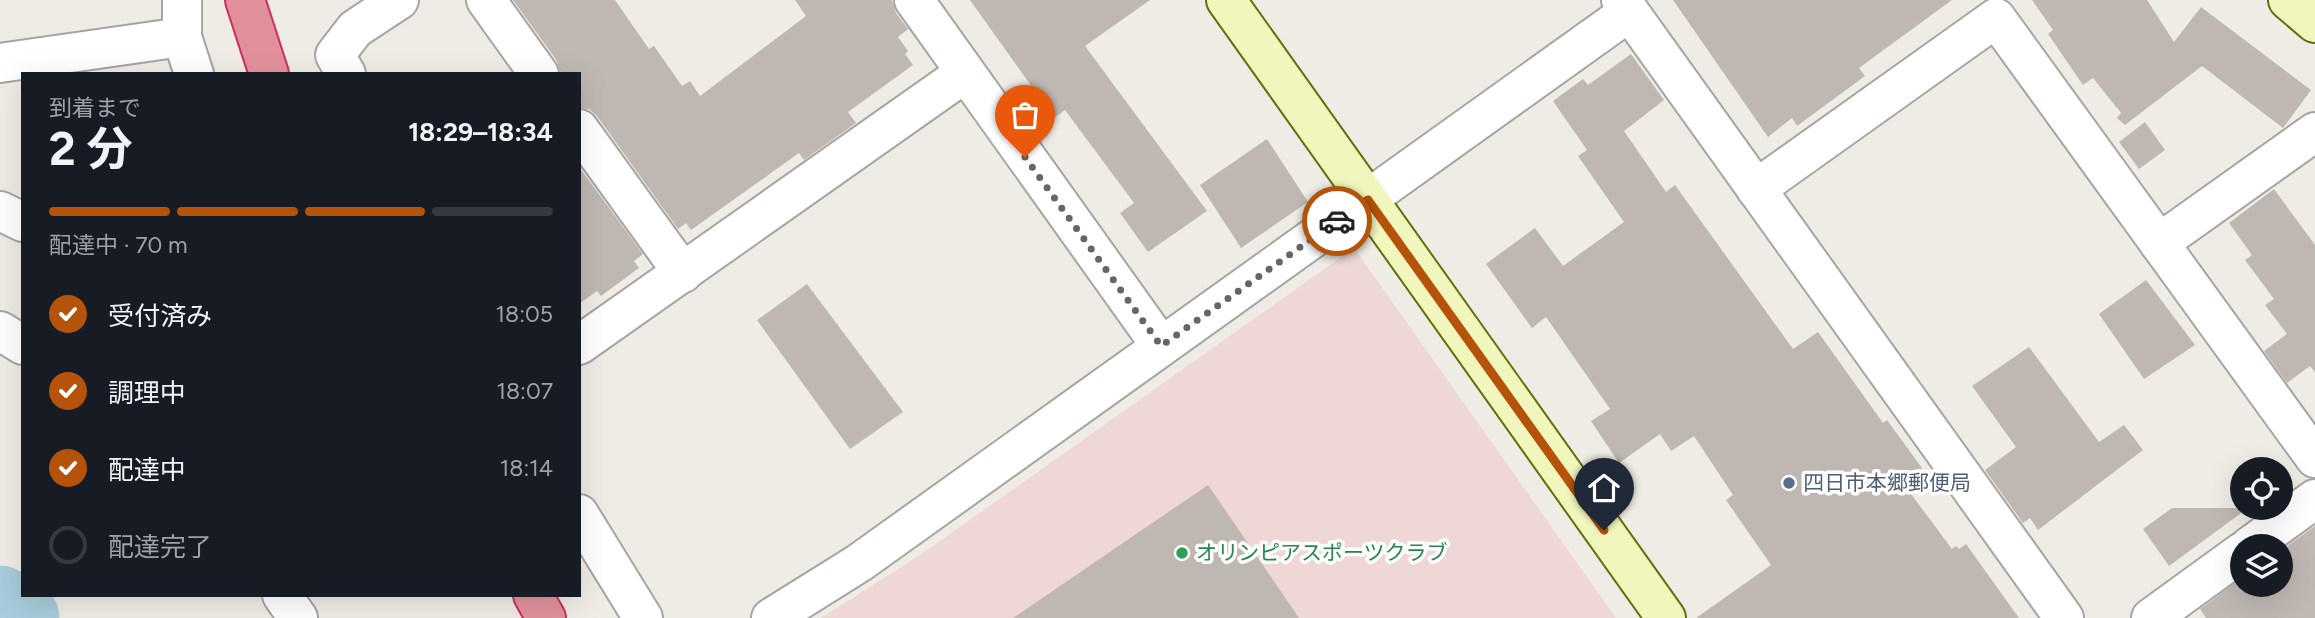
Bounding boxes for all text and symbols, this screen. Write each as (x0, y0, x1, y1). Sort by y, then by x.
pin (995, 85, 1055, 157)
text: 到着まで (49, 94, 141, 122)
icon: bag (1006, 96, 1044, 134)
text: 18:29–18:34 (408, 116, 553, 148)
text: 2 分 (49, 121, 133, 177)
courier (1302, 186, 1372, 256)
icon: car (1318, 202, 1356, 240)
text: 配達中 · 70 m (49, 231, 188, 259)
icon: check (49, 295, 87, 333)
text: 受付済み (108, 300, 212, 332)
text: 18:05 (496, 300, 553, 328)
icon: check (49, 372, 87, 410)
text: 調理中 (108, 377, 186, 409)
text: 18:07 (496, 377, 553, 405)
icon: check (49, 449, 87, 487)
text: 配達中 (108, 454, 186, 486)
text: 18:14 (500, 454, 553, 482)
map controls (2230, 457, 2293, 597)
button: locate (2230, 457, 2293, 520)
pin (1574, 458, 1634, 530)
icon: home (1585, 469, 1623, 507)
place label: 四日市本郷郵便局 (1803, 470, 1971, 495)
marker: 四日市本郷郵便局 (1781, 475, 1797, 491)
text: 配達完了 (108, 531, 212, 563)
button: layers (2230, 534, 2293, 597)
place label: オリンピアスポーツクラブ (1196, 540, 1448, 565)
marker: オリンピアスポーツクラブ (1174, 545, 1190, 561)

